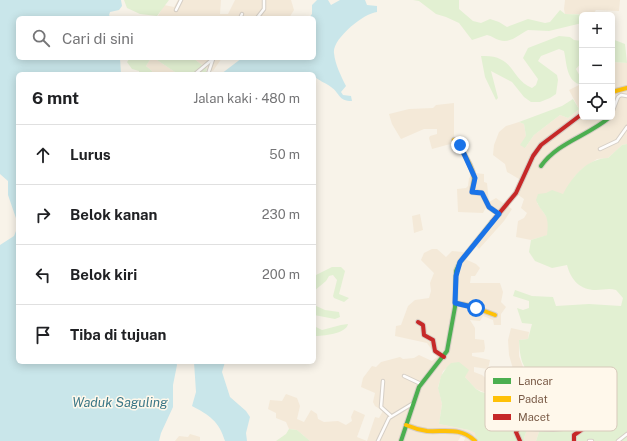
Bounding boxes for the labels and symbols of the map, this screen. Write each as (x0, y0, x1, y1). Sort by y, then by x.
route end (451, 136, 469, 154)
route start (467, 299, 485, 317)
legend (485, 367, 617, 431)
text: Lancar (518, 375, 553, 387)
text: Padat (518, 393, 548, 405)
water label: Waduk Saguling (72, 395, 168, 410)
text: Macet (518, 411, 550, 423)

